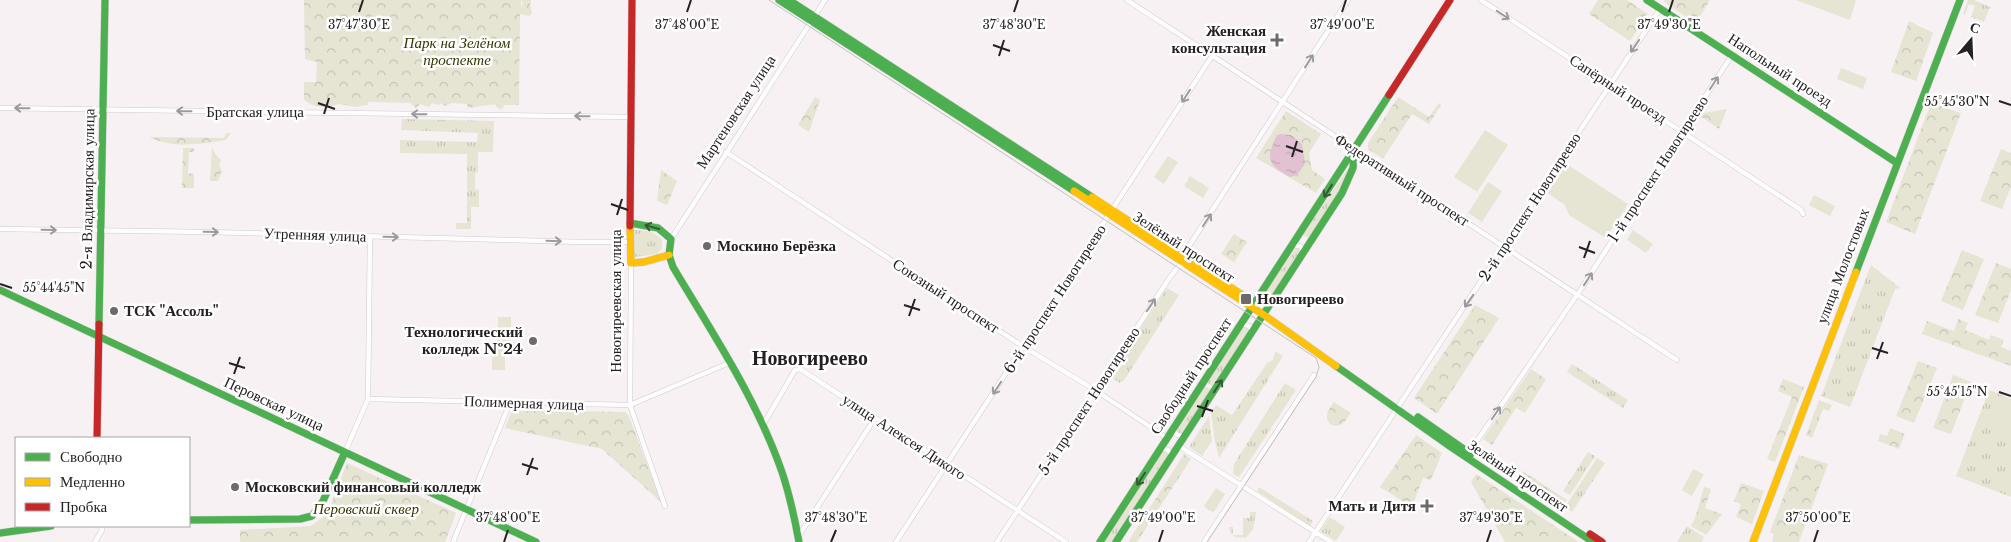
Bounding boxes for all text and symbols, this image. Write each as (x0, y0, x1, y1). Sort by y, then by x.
one-way arrow (1496, 10, 1510, 20)
north arrow (1946, 15, 1996, 65)
text: 37°47'30"E (328, 17, 390, 32)
text: 37°48'00"E (655, 17, 719, 32)
text: 37°48'30"E (982, 17, 1046, 32)
text: 37°49'00"E (1310, 17, 1375, 32)
text: 37°49'30"E (1637, 17, 1701, 32)
text: С (1968, 18, 1983, 38)
place label: Женская консультация (1172, 21, 1266, 57)
street label: Напольный проезд (1724, 29, 1836, 111)
park label: Парк на Зелёном проспекте (403, 33, 511, 69)
marker: Женская консультация (1270, 33, 1284, 47)
one-way arrow (1630, 39, 1640, 53)
street label: Сапёрный проезд (1566, 50, 1671, 127)
street label: Мартеновская улица (692, 51, 780, 172)
one-way arrow (1304, 54, 1315, 68)
one-way arrow (1709, 77, 1719, 91)
one-way arrow (1181, 89, 1191, 103)
street label: 1-й проспект Новогиреево (1603, 92, 1712, 246)
text: 55°45'30"N (1925, 94, 1990, 109)
street label: Братская улица (206, 102, 304, 121)
one-way arrow (14, 104, 30, 113)
one-way arrow (177, 106, 193, 116)
street label: 2-я Владимирская улица (77, 108, 98, 270)
one-way arrow (411, 109, 428, 119)
one-way arrow (574, 111, 590, 121)
street label: Федеративный проспект (1331, 129, 1474, 231)
street label: 2-й проспект Новогиреево (1474, 129, 1585, 285)
one-way arrow (1323, 183, 1333, 197)
street label: улица Молостовых (1812, 205, 1873, 326)
street label: Зелёный проспект (1130, 207, 1239, 287)
one-way arrow (1202, 213, 1212, 227)
one-way arrow (645, 221, 661, 231)
street label: 6-й проспект Новогиреево (999, 221, 1110, 377)
street label: Утренняя улица (263, 223, 367, 246)
one-way arrow (40, 225, 56, 235)
one-way arrow (202, 227, 219, 237)
street label: Новогиреевская улица (606, 229, 625, 373)
one-way arrow (382, 232, 399, 242)
one-way arrow (545, 236, 561, 246)
place label: Москино Берёзка (717, 236, 837, 255)
marker: Москино Берёзка (701, 240, 713, 252)
street label: Союзный проспект (889, 254, 1004, 337)
one-way arrow (1583, 272, 1593, 286)
text: 55°44'45"N (23, 280, 85, 295)
place label: Новогиреево (1257, 289, 1344, 308)
marker: Новогиреево (1239, 292, 1253, 306)
one-way arrow (1464, 293, 1474, 307)
one-way arrow (1146, 299, 1156, 313)
place label: ТСК "Ассоль" (124, 301, 219, 320)
marker: ТСК "Ассоль" (108, 305, 120, 317)
street label: Свободный проспект (1146, 313, 1236, 438)
place label: Технологический колледж №24 (405, 322, 523, 358)
street label: 5-й проспект Новогиреево (1034, 323, 1144, 478)
marker: Технологический колледж №24 (527, 335, 539, 347)
district label: Новогиреево (752, 346, 868, 370)
street label: Перовская улица (221, 372, 328, 435)
one-way arrow (1213, 379, 1223, 393)
one-way arrow (992, 381, 1002, 395)
text: 55°45'15"N (1926, 384, 1988, 399)
street label: улица Алексея Дикого (839, 390, 970, 484)
street label: Полимерная улица (464, 391, 585, 414)
one-way arrow (1491, 406, 1501, 420)
street label: Зелёный проспект (1464, 435, 1573, 516)
legend (15, 437, 190, 527)
text: Свободно (60, 447, 122, 466)
text: Медленно (60, 472, 125, 491)
one-way arrow (1136, 472, 1146, 486)
place label: Московский финансовый колледж (245, 477, 481, 496)
marker: Московский финансовый колледж (229, 481, 241, 493)
place label: Мать и Дитя (1329, 496, 1416, 515)
text: Пробка (60, 497, 108, 516)
park label: Перовский сквер (312, 499, 419, 518)
marker: Мать и Дитя (1420, 499, 1434, 513)
text: 37°48'00"E (476, 510, 540, 525)
text: 37°48'30"E (804, 510, 868, 525)
text: 37°49'00"E (1131, 510, 1196, 525)
text: 37°49'30"E (1459, 510, 1523, 525)
text: 37°50'00"E (1785, 510, 1851, 525)

